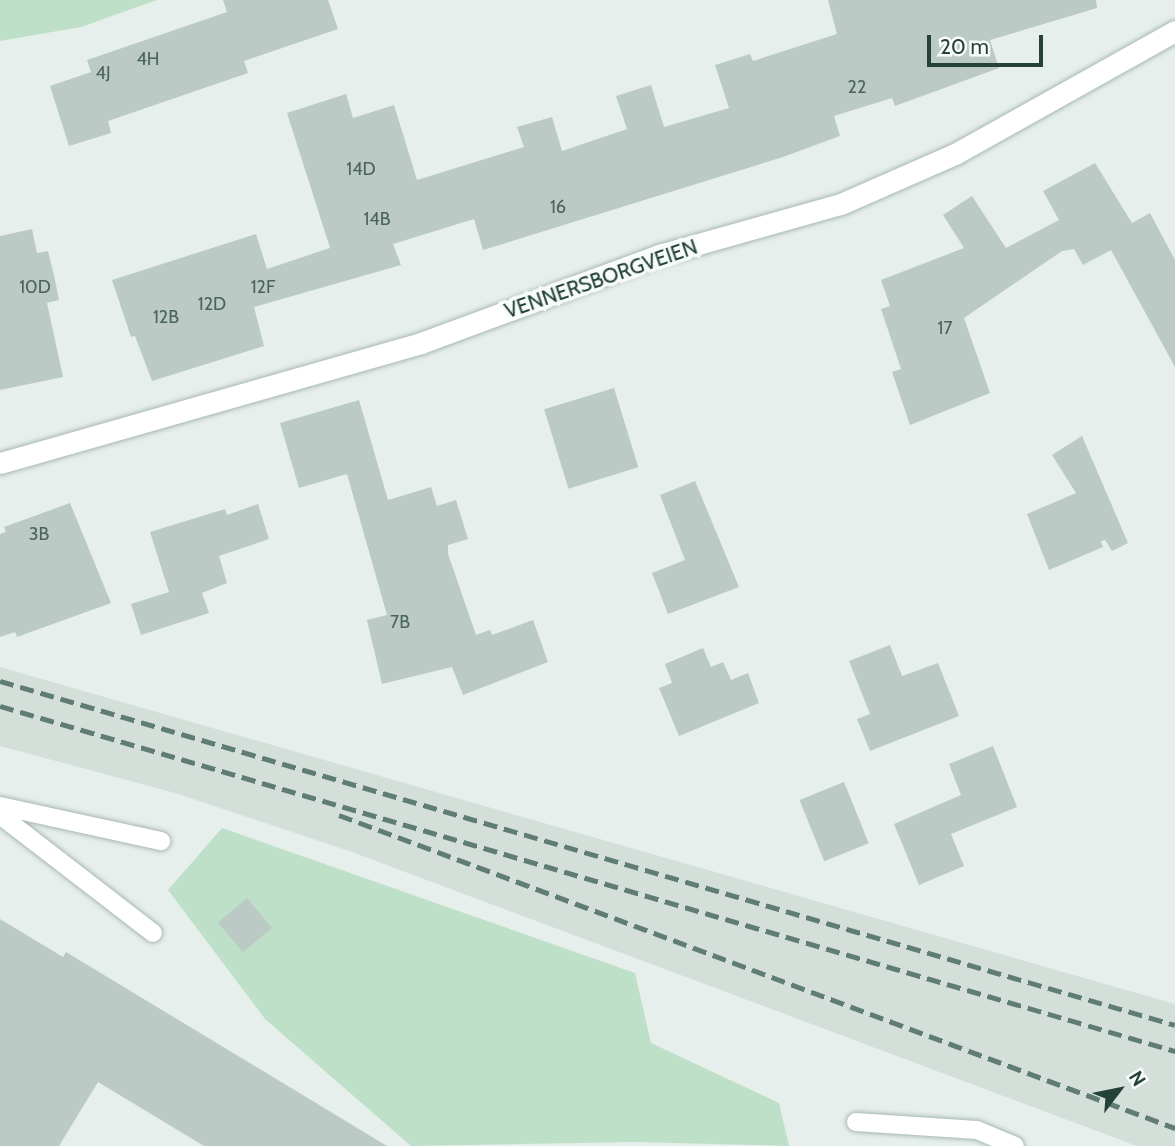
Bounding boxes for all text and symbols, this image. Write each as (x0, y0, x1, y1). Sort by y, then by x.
scale bar (930, 21, 1046, 65)
text: 20 m (940, 34, 989, 59)
house number: 4H (136, 48, 160, 70)
house number: 4J (96, 62, 110, 84)
house number: 22 (848, 76, 866, 98)
house number: 14D (346, 158, 376, 180)
house number: 16 (550, 196, 566, 218)
house number: 14B (363, 208, 391, 230)
street label: VENNERSBORGVEIEN (501, 234, 701, 324)
house number: 10D (19, 276, 51, 298)
house number: 12F (251, 276, 275, 298)
house number: 12D (198, 293, 226, 315)
house number: 12B (153, 306, 179, 328)
house number: 17 (938, 317, 952, 339)
house number: 3B (29, 523, 49, 545)
house number: 7B (390, 611, 410, 633)
north arrow (1084, 1055, 1154, 1125)
text: N (1124, 1067, 1151, 1090)

